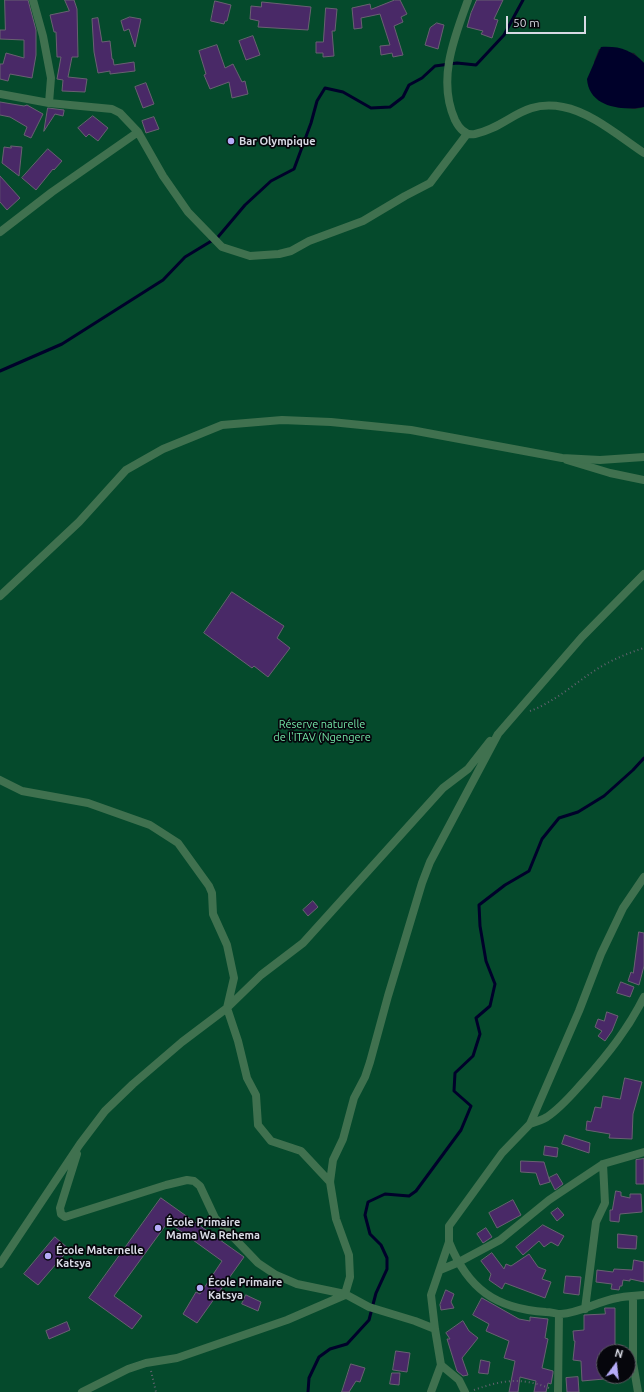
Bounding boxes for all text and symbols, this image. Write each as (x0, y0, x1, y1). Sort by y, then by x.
scale bar (508, 8, 588, 34)
text: 50 m (513, 16, 540, 29)
place label: Bar Olympique (239, 134, 316, 148)
marker: Bar Olympique (226, 136, 236, 146)
park label: Réserve naturelle de l'ITAV (Ngengere (273, 717, 371, 743)
place label: École Primaire Mama Wa Rehema (166, 1215, 260, 1241)
marker: École Primaire Mama Wa Rehema (153, 1223, 163, 1233)
place label: École Maternelle Katsya (56, 1243, 143, 1269)
marker: École Maternelle Katsya (43, 1251, 53, 1261)
place label: École Primaire Katsya (208, 1275, 282, 1301)
marker: École Primaire Katsya (195, 1283, 205, 1293)
north arrow (596, 1344, 636, 1384)
text: N (613, 1347, 624, 1360)

